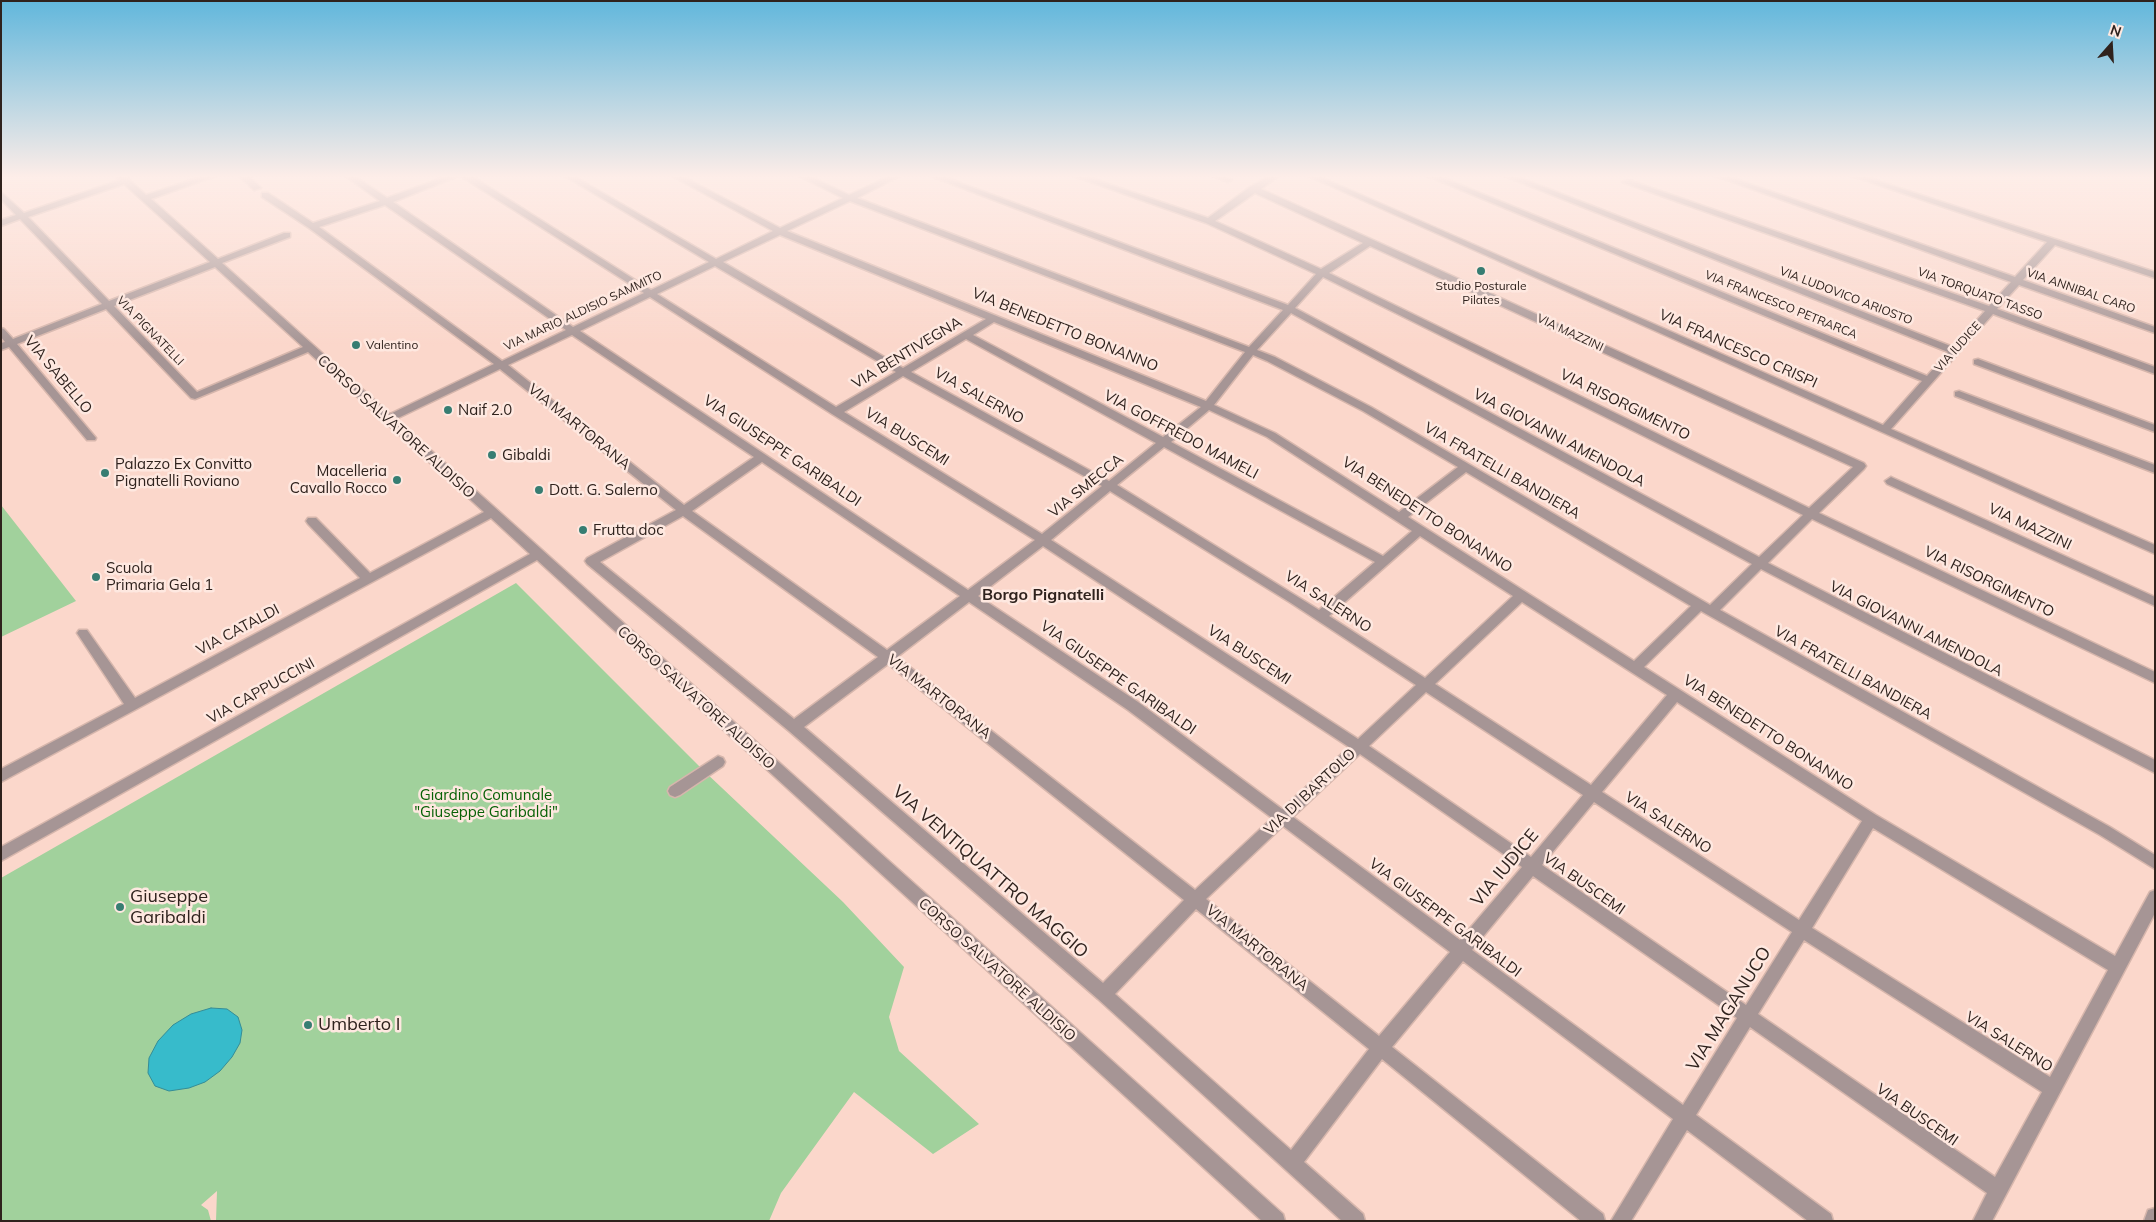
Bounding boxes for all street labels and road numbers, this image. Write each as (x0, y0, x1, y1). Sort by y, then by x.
street label: VIA LUDOVICO ARIOSTO (1778, 264, 1914, 328)
street label: VIA TORQUATO TASSO (1916, 265, 2044, 323)
street label: VIA ANNIBAL CARO (2025, 266, 2137, 316)
street label: VIA MARIO ALDISIO SAMMITO (502, 268, 664, 354)
street label: VIA FRANCESCO PETRARCA (1703, 268, 1859, 342)
street label: VIA BENEDETTO BONANNO (969, 284, 1161, 376)
street label: VIA PIGNATELLI (113, 293, 187, 369)
street label: VIA FRANCESCO CRISPI (1656, 306, 1820, 392)
street label: VIA MAZZINI (1534, 311, 1606, 355)
street label: VIA BENTIVEGNA (849, 313, 965, 393)
street label: VIA IUDICE (1932, 319, 1984, 375)
street label: VIA SABELLO (20, 332, 96, 418)
street label: CORSO SALVATORE ALDISIO (314, 352, 478, 502)
street label: VIA SALERNO (931, 364, 1027, 428)
street label: VIA RISORGIMENTO (1557, 366, 1693, 444)
street label: VIA MARTORANA (524, 380, 634, 474)
street label: VIA GIOVANNI AMENDOLA (1470, 385, 1648, 491)
street label: VIA GOFFREDO MAMELI (1101, 387, 1261, 483)
street label: VIA GIUSEPPE GARIBALDI (700, 391, 864, 511)
street label: VIA BUSCEMI (862, 404, 952, 470)
street label: VIA FRATELLI BANDIERA (1421, 419, 1583, 523)
street label: VIA SMECCA (1045, 450, 1127, 522)
street label: VIA BENEDETTO BONANNO (1339, 453, 1515, 577)
street label: VIA MAZZINI (1985, 500, 2075, 554)
street label: VIA RISORGIMENTO (1921, 543, 2057, 621)
street label: VIA SALERNO (1281, 567, 1375, 637)
street label: VIA GIOVANNI AMENDOLA (1826, 577, 2006, 681)
street label: VIA CATALDI (193, 601, 283, 659)
street label: VIA GIUSEPPE GARIBALDI (1037, 617, 1199, 739)
street label: VIA BUSCEMI (1204, 621, 1294, 689)
street label: VIA FRATELLI BANDIERA (1771, 622, 1935, 724)
street label: CORSO SALVATORE ALDISIO (614, 623, 778, 773)
street label: VIA MARTORANA (884, 651, 994, 743)
street label: VIA CAPPUCCINI (204, 654, 318, 728)
street label: VIA BENEDETTO BONANNO (1680, 671, 1856, 795)
street label: VIA DI BARTOLO (1260, 745, 1360, 839)
street label: VIA VENTIQUATTRO MAGGIO (888, 781, 1092, 963)
street label: VIA SALERNO (1621, 788, 1715, 858)
street label: VIA IUDICE (1467, 825, 1543, 911)
street label: VIA BUSCEMI (1540, 849, 1628, 919)
street label: VIA GIUSEPPE GARIBALDI (1365, 855, 1525, 981)
street label: CORSO SALVATORE ALDISIO (915, 895, 1079, 1045)
street label: VIA MARTORANA (1202, 901, 1312, 995)
street label: VIA MAGANUCO (1682, 943, 1776, 1075)
street label: VIA SALERNO (1962, 1008, 2056, 1076)
street label: VIA BUSCEMI (1873, 1080, 1961, 1150)

